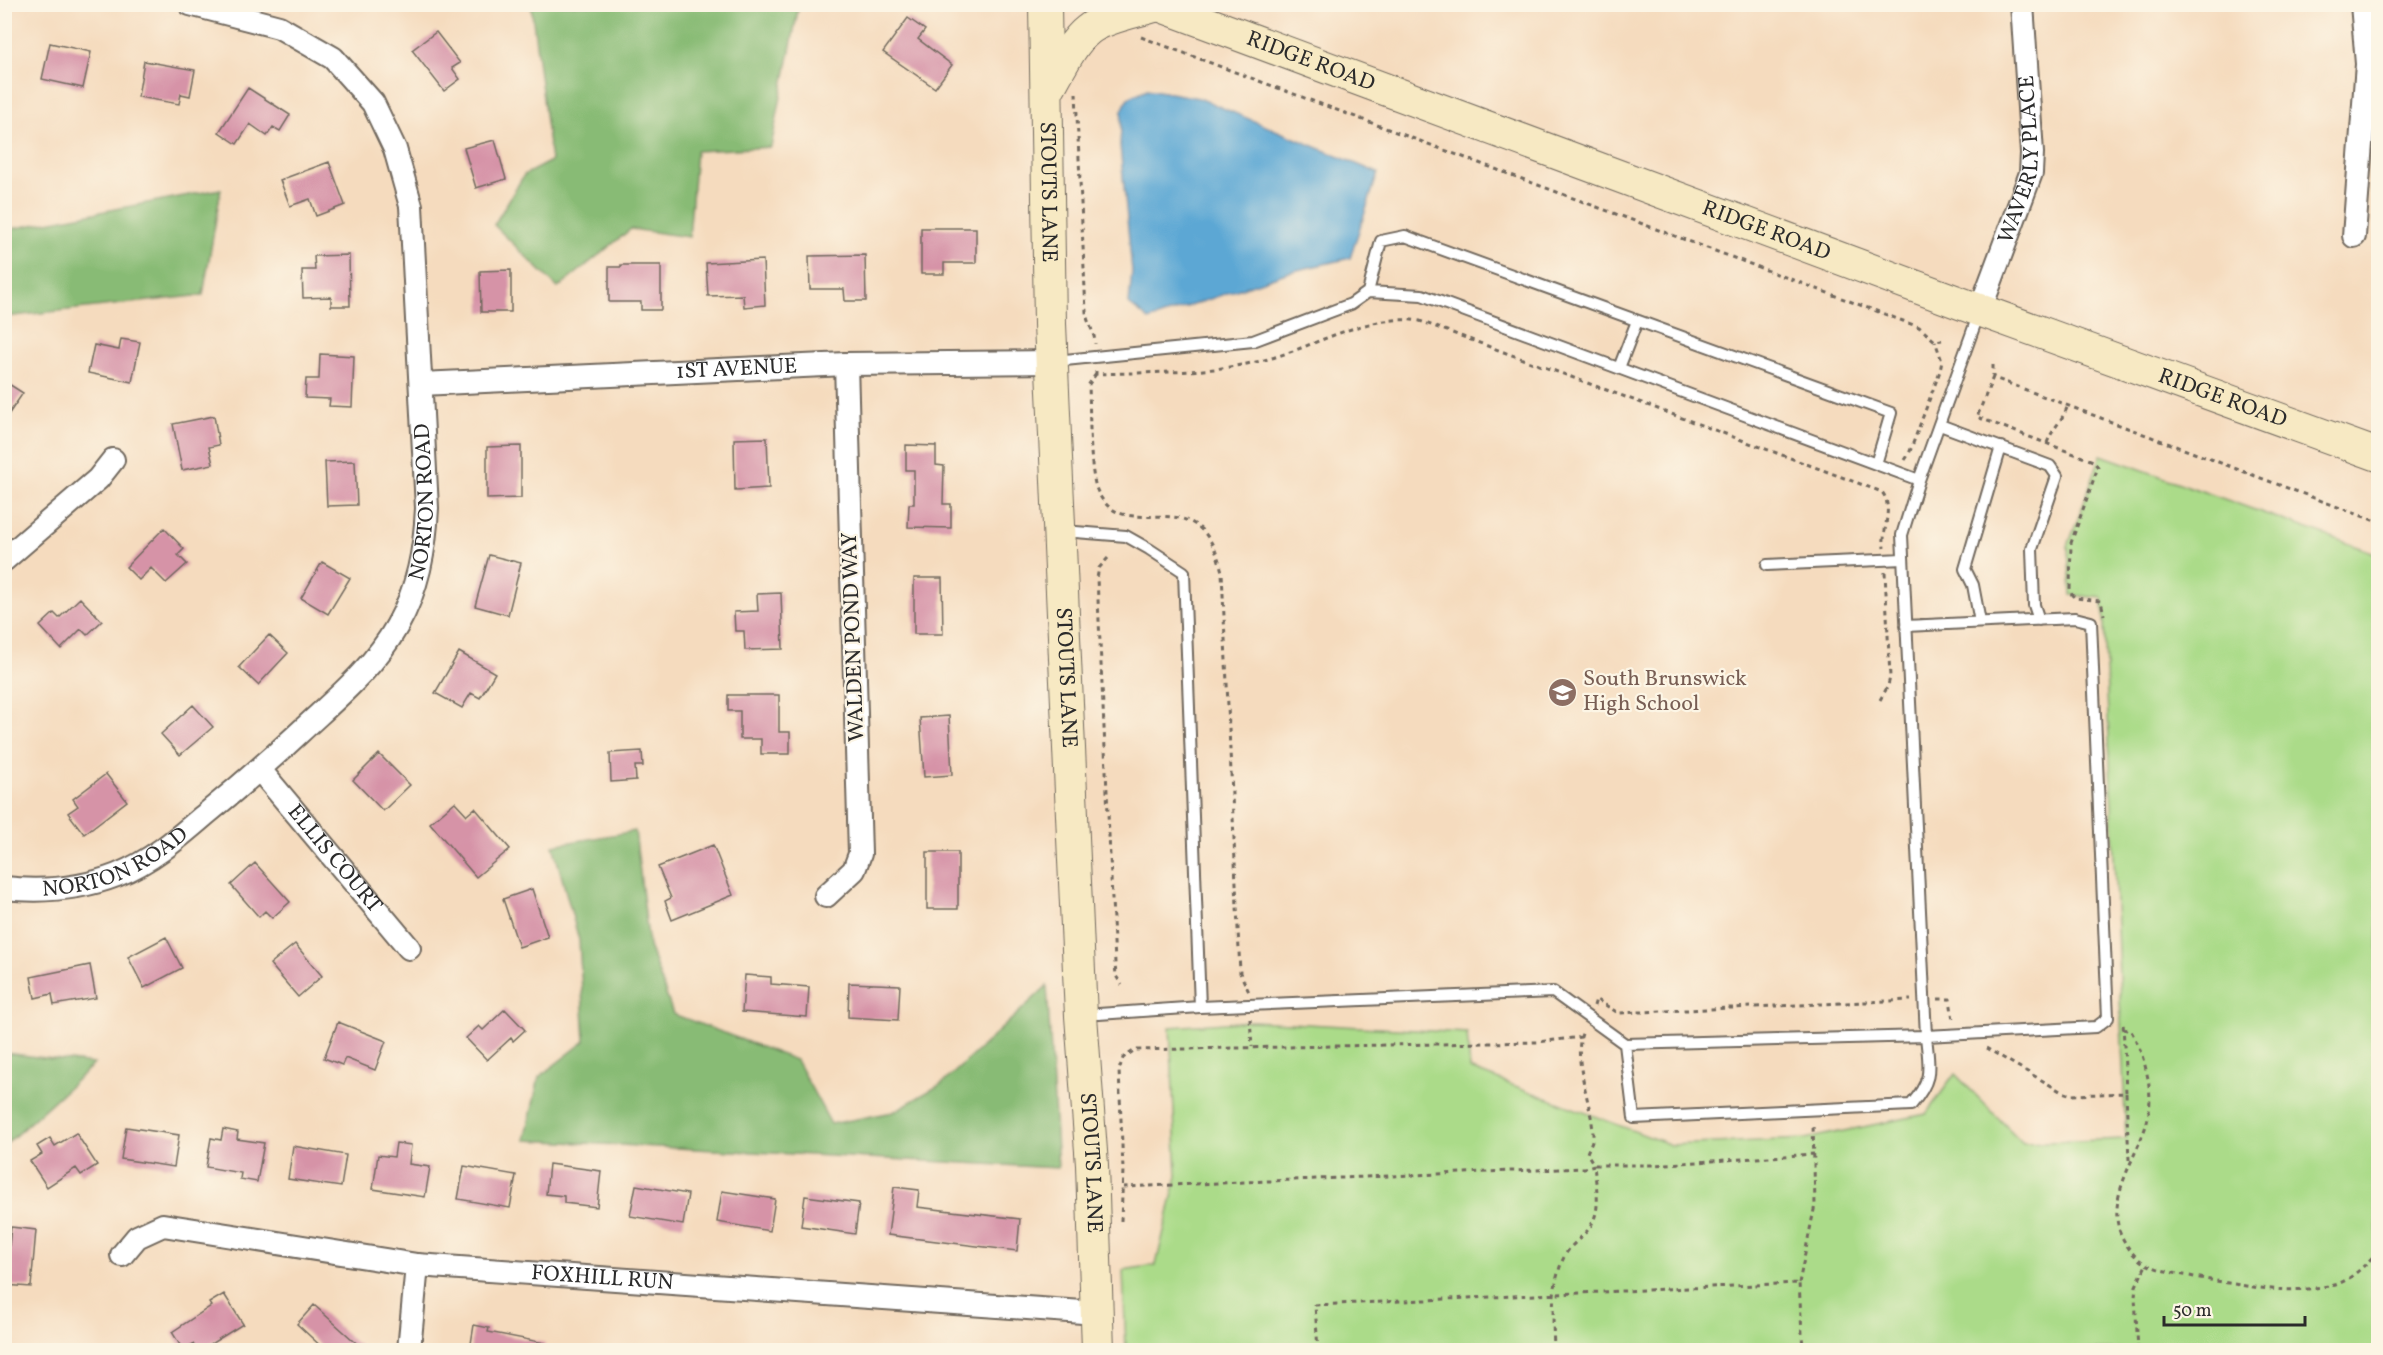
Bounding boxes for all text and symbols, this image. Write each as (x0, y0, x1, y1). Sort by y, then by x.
street label: RIDGE ROAD (1242, 23, 1379, 100)
street label: WAVERLY PLACE (1991, 74, 2048, 248)
street label: STOUTS LANE (1031, 121, 1065, 263)
street label: RIDGE ROAD (1698, 193, 1835, 269)
street label: 1ST AVENUE (675, 351, 798, 387)
street label: RIDGE ROAD (2154, 361, 2291, 436)
street label: NORTON ROAD (401, 423, 443, 584)
street label: WALDEN POND WAY (835, 531, 873, 743)
street label: STOUTS LANE (1047, 607, 1084, 749)
place label: South Brunswick High School (1583, 664, 1747, 720)
school or university icon: South Brunswick High School (1546, 676, 1578, 708)
street label: ELLIS COURT (280, 798, 389, 920)
street label: NORTON ROAD (41, 820, 195, 905)
street label: STOUTS LANE (1071, 1091, 1110, 1234)
street label: FOXHILL RUN (530, 1258, 675, 1299)
scale bar (2164, 1289, 2305, 1327)
text: 50 m (2173, 1299, 2212, 1324)

